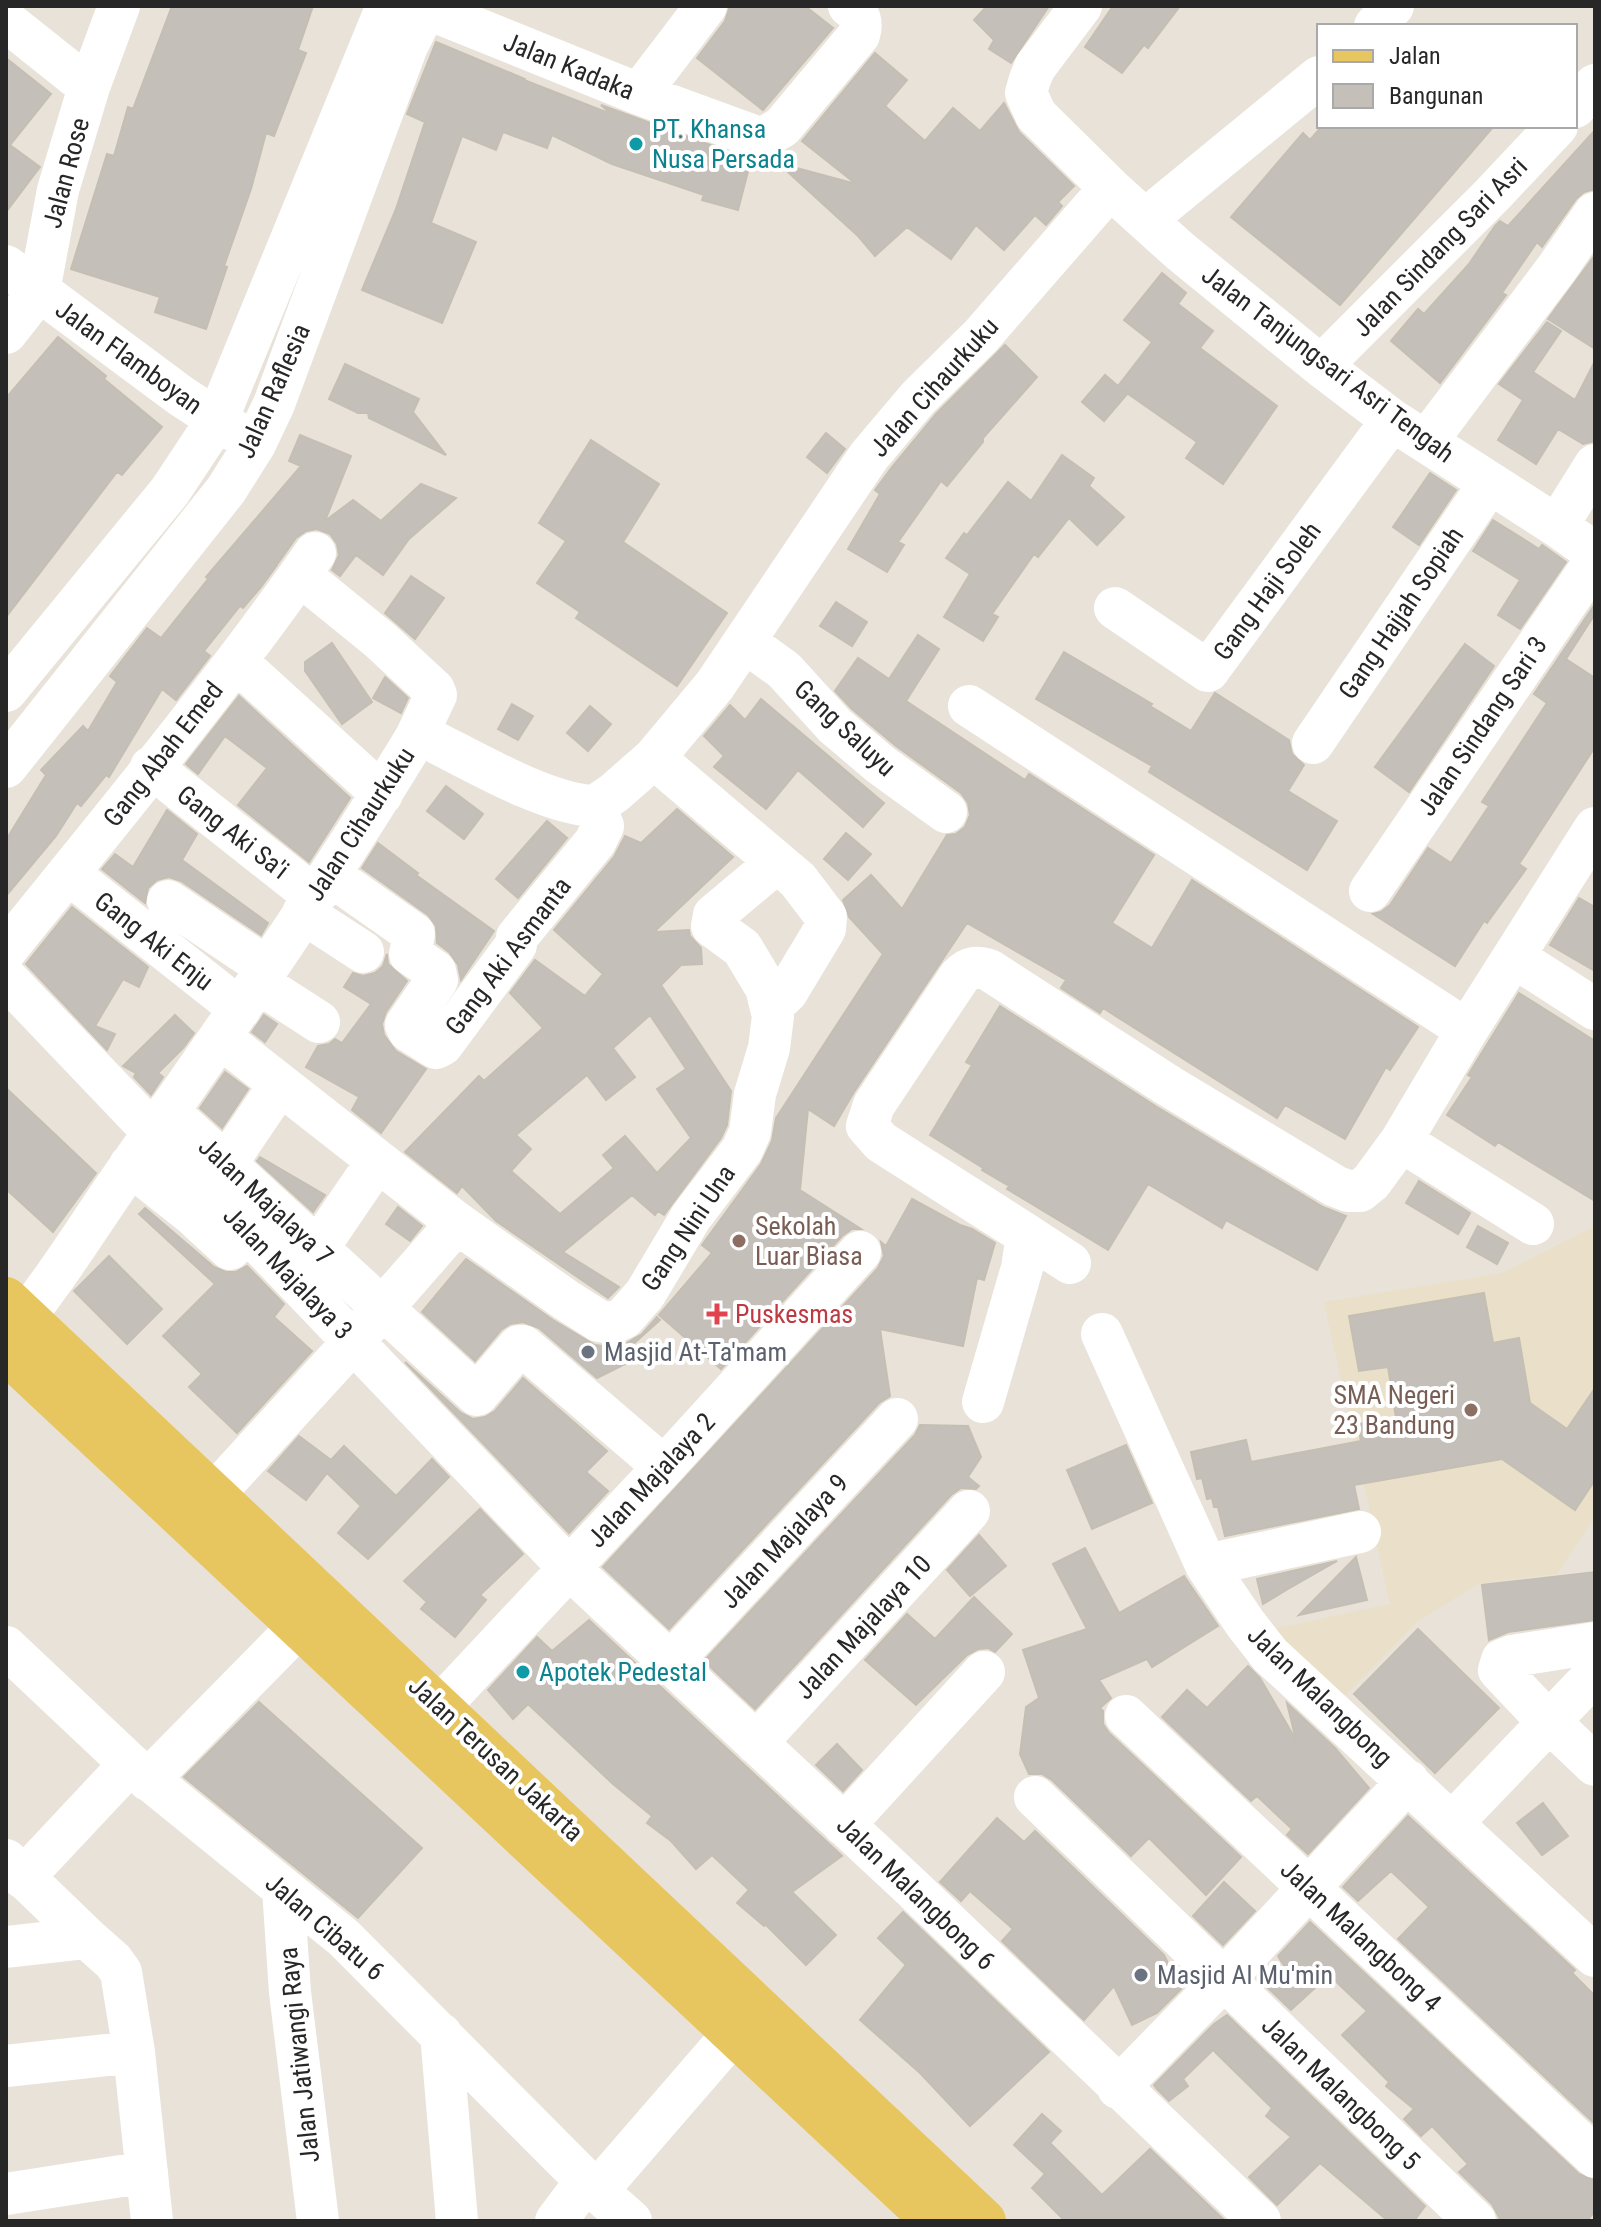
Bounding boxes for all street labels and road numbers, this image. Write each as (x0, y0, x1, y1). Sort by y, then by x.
street label: Jalan Kadaka (499, 26, 639, 106)
street label: Jalan Rose (37, 115, 95, 231)
street label: Jalan Sindang Sari Asri (1347, 151, 1533, 343)
street label: Jalan Tanjungsari Asri Tengah (1196, 259, 1460, 469)
street label: Jalan Flamboyan (50, 294, 208, 420)
street label: Jalan Cihaurkuku (864, 311, 1004, 463)
street label: Jalan Raflesia (230, 319, 316, 463)
street label: Gang Haji Soleh (1207, 516, 1327, 666)
street label: Gang Hajjah Sopiah (1332, 521, 1470, 705)
street label: Jalan Sindang Sari 3 (1411, 631, 1553, 821)
street label: Gang Saluyu (788, 674, 902, 782)
street label: Gang Abah Emed (97, 676, 229, 832)
street label: Jalan Cihaurkuku (299, 742, 421, 906)
street label: Gang Aki Sa'i (171, 779, 295, 885)
street label: Gang Aki Asmanta (439, 871, 577, 1041)
street label: Gang Aki Enju (89, 886, 219, 996)
street label: Jalan Majalaya 7 (193, 1131, 339, 1271)
street label: Gang Nini Una (635, 1159, 741, 1297)
street label: Jalan Majalaya 3 (217, 1201, 359, 1345)
street label: Jalan Majalaya 2 (581, 1407, 721, 1553)
street label: Jalan Majalaya 9 (714, 1468, 854, 1614)
street label: Jalan Majalaya 10 (789, 1549, 937, 1705)
street label: Jalan Malangbong (1242, 1619, 1398, 1773)
street label: Jalan Terusan Jakarta (403, 1671, 589, 1847)
street label: Jalan Malangbong 6 (831, 1810, 1001, 1976)
street label: Jalan Malangbong 4 (1275, 1854, 1447, 2018)
street label: Jalan Cibatu 6 (260, 1867, 390, 1987)
street label: Jalan Jatiwangi Raya (273, 1946, 325, 2164)
street label: Jalan Malangbong 5 (1256, 2010, 1426, 2176)

